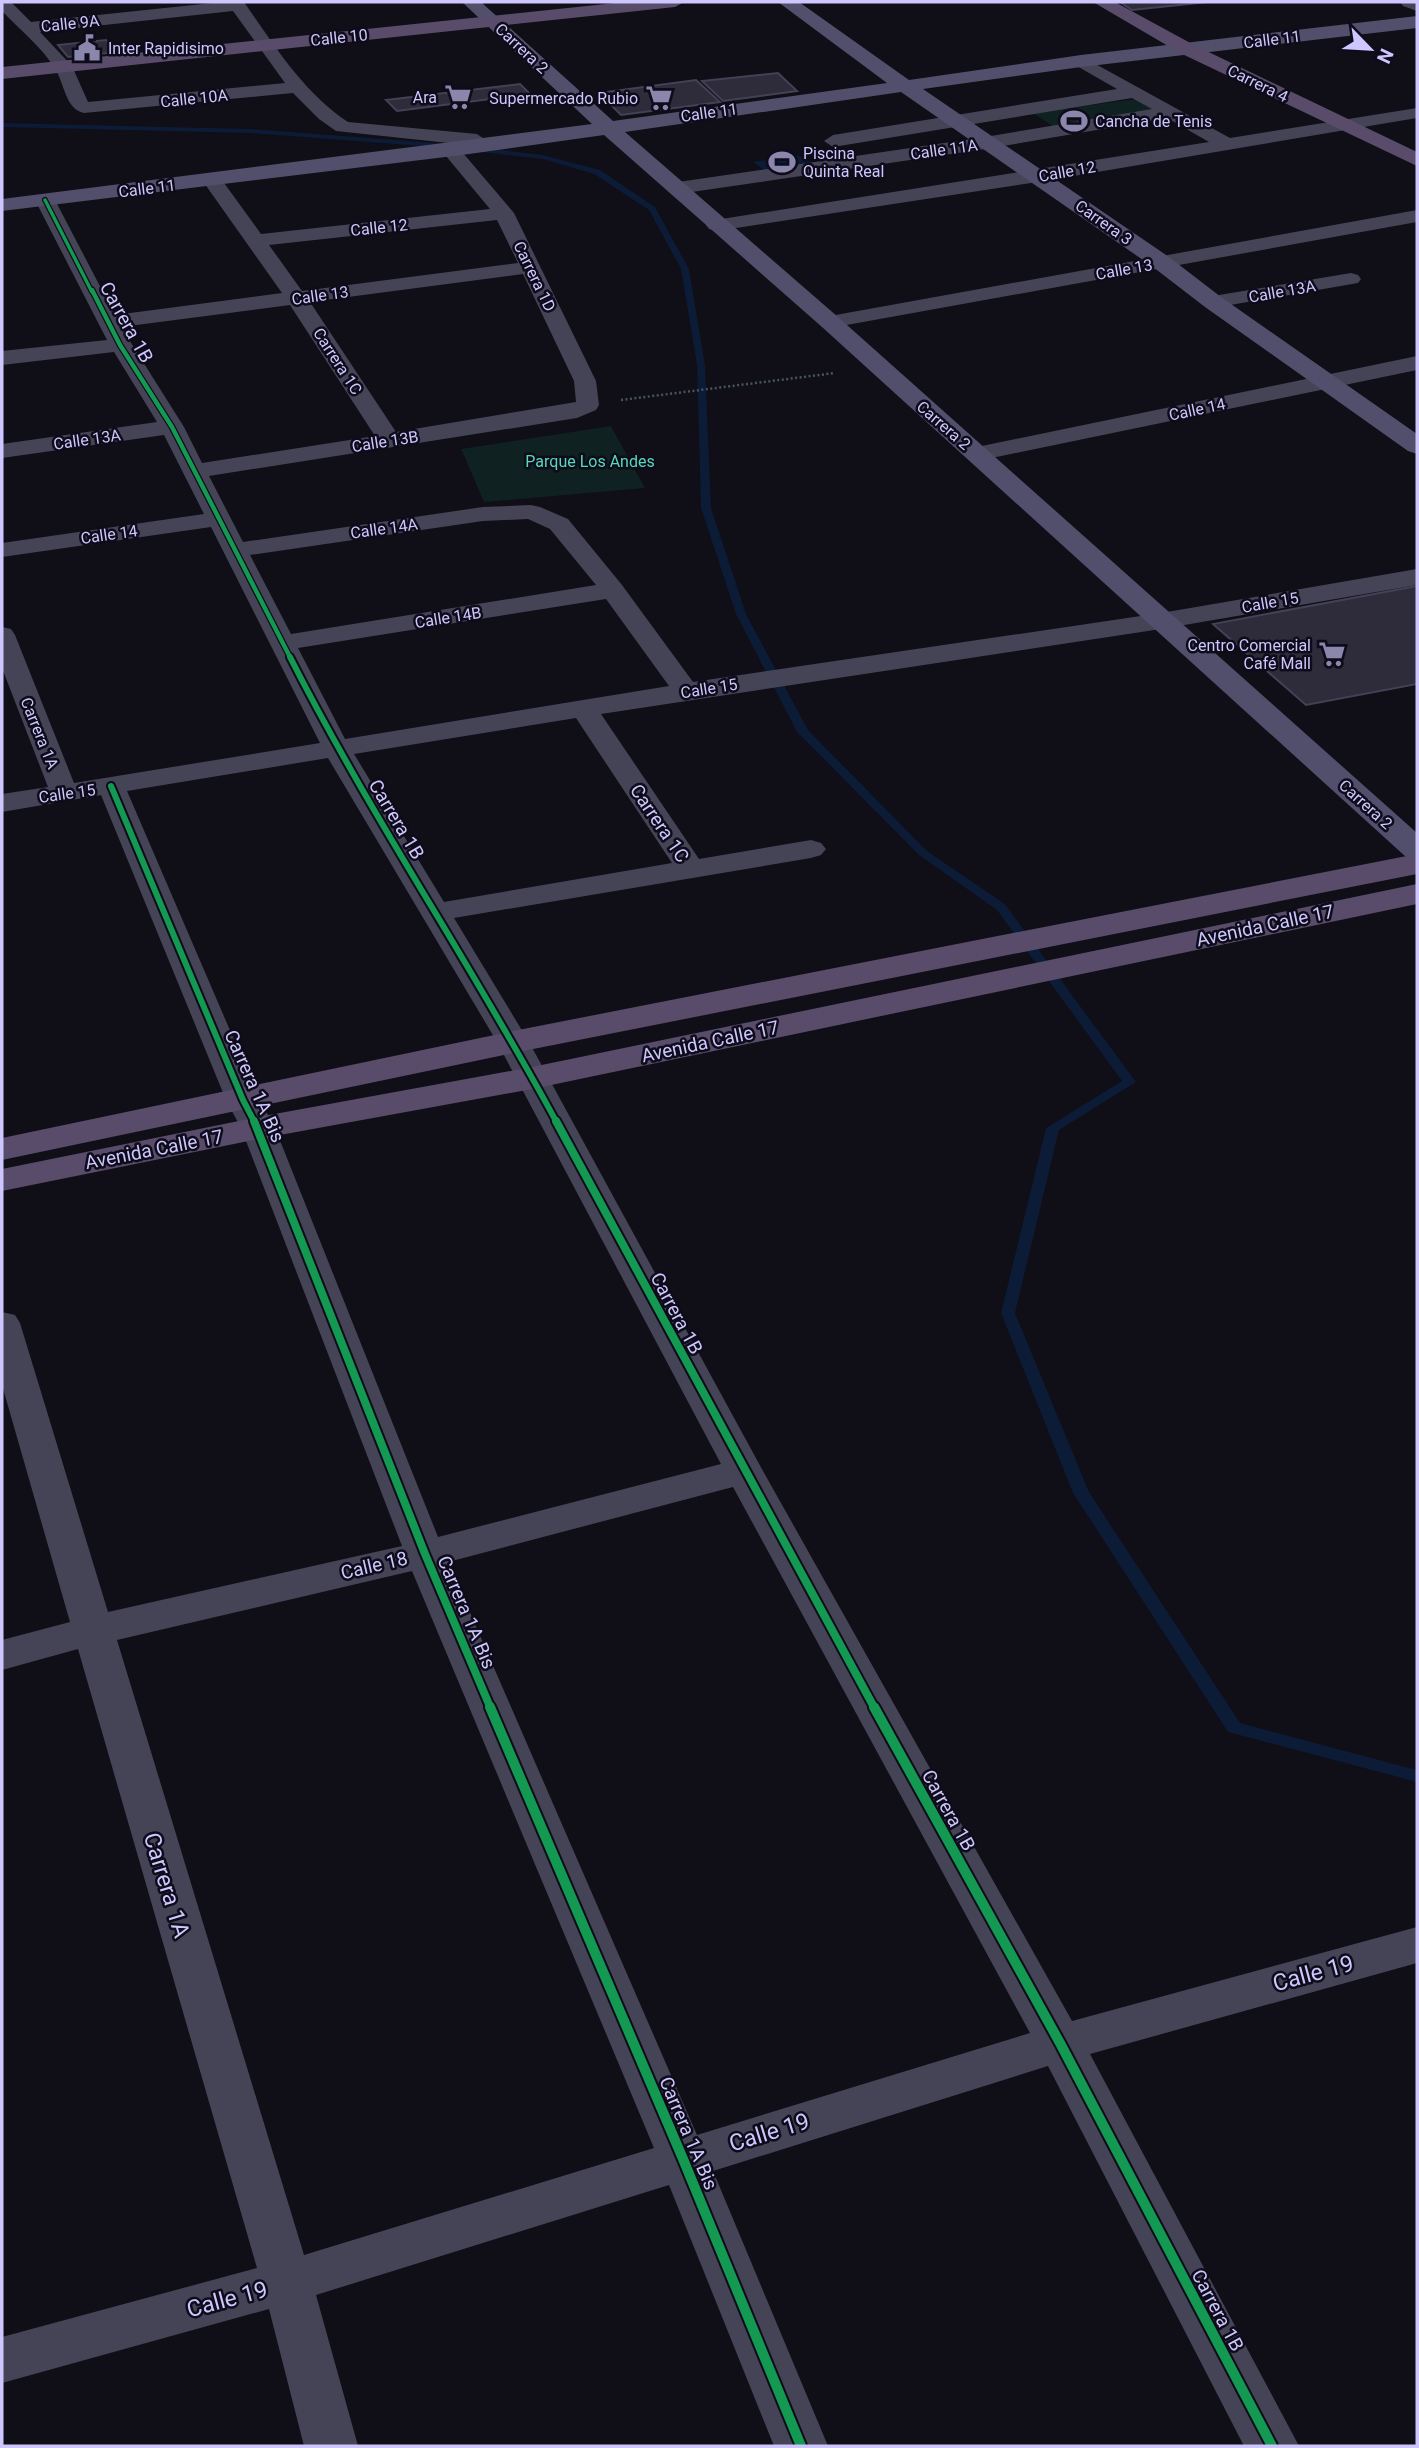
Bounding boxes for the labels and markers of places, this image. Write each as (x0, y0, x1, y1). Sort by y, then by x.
public building icon: Inter Rapidisimo (72, 33, 102, 63)
place label: Inter Rapidisimo (108, 39, 224, 58)
supermarket icon: Ara (443, 82, 473, 112)
supermarket icon: Supermercado Rubio (644, 83, 674, 113)
place label: Ara (413, 88, 437, 107)
place label: Supermercado Rubio (489, 89, 638, 108)
sports icon: Cancha de Tenis (1059, 106, 1089, 136)
place label: Cancha de Tenis (1095, 112, 1212, 131)
place label: Piscina Quinta Real (803, 144, 884, 181)
sports icon: Piscina Quinta Real (767, 147, 797, 177)
place label: Centro Comercial Café Mall (1187, 636, 1311, 673)
supermarket icon: Centro Comercial Café Mall (1317, 639, 1347, 669)

